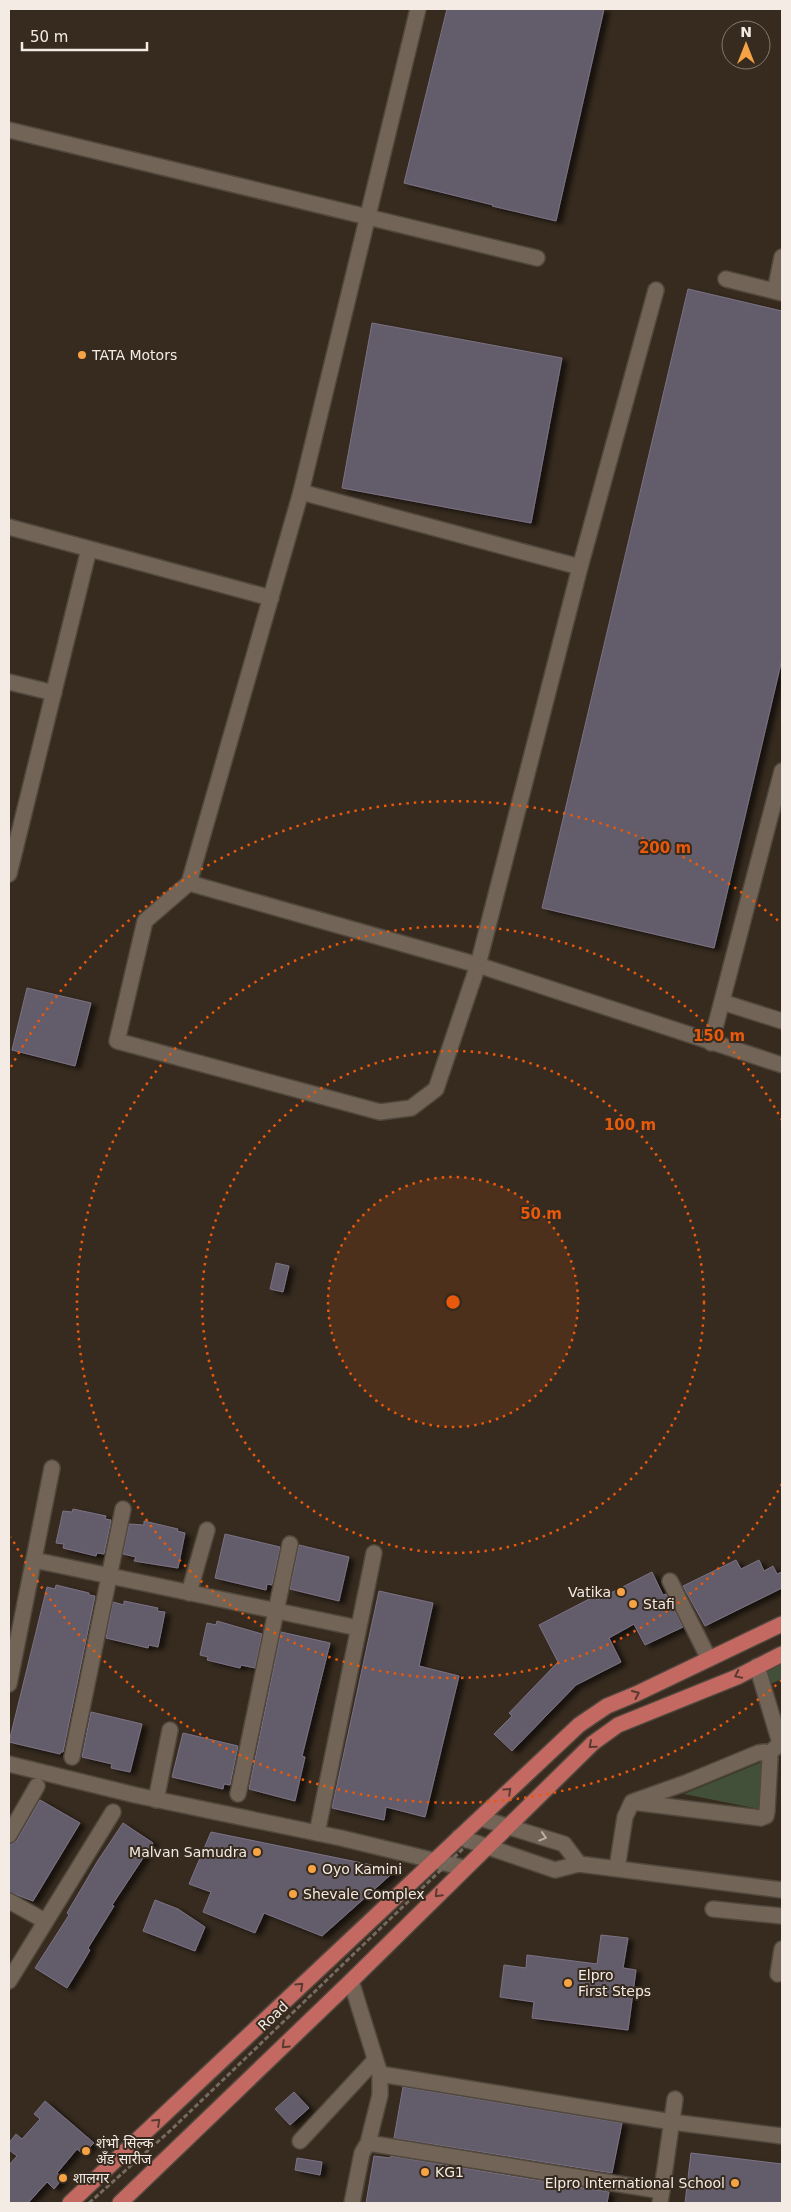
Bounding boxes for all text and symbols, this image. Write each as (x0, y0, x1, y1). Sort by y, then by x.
scale bar (22, 20, 148, 52)
north arrow (721, 20, 771, 70)
text: N (740, 24, 752, 40)
text: 50 m (30, 28, 68, 46)
place label: TATA Motors (91, 347, 177, 363)
marker: TATA Motors (76, 349, 88, 361)
text: 200 m (639, 839, 691, 857)
text: 150 m (693, 1027, 745, 1045)
text: 100 m (604, 1116, 656, 1134)
text: 50 m (520, 1205, 562, 1223)
centre of rings (444, 1293, 462, 1311)
place label: Vatika (568, 1584, 611, 1600)
marker: Vatika (615, 1586, 627, 1598)
place label: Stafi (643, 1596, 675, 1612)
marker: Stafi (627, 1598, 639, 1610)
one-way arrow (735, 1669, 744, 1679)
one-way arrow (631, 1689, 640, 1700)
one-way arrow (589, 1739, 598, 1748)
one-way arrow (503, 1788, 512, 1797)
one-way arrow (539, 1832, 547, 1842)
place label: Malvan Samudra (129, 1844, 247, 1860)
marker: Malvan Samudra (251, 1846, 263, 1858)
place label: Oyo Kamini (322, 1861, 402, 1877)
marker: Oyo Kamini (306, 1863, 318, 1875)
place label: Shevale Complex (303, 1886, 425, 1902)
marker: Shevale Complex (287, 1888, 299, 1900)
one-way arrow (435, 1888, 444, 1897)
place label: Elpro First Steps (578, 1967, 651, 1999)
marker: Elpro First Steps (562, 1977, 574, 1989)
one-way arrow (295, 1983, 304, 1992)
street label: Road (255, 1998, 291, 2034)
one-way arrow (282, 2039, 291, 2048)
one-way arrow (151, 2119, 160, 2128)
place label: शंभो सिल्क अँड सारीज (96, 2135, 154, 2167)
marker: शंभो सिल्क अँड सारीज (80, 2145, 92, 2157)
place label: KG1 (435, 2164, 464, 2180)
marker: KG1 (419, 2166, 431, 2178)
place label: शालगर (73, 2170, 110, 2186)
marker: शालगर (57, 2172, 69, 2184)
place label: Elpro International School (545, 2175, 725, 2191)
marker: Elpro International School (729, 2177, 741, 2189)

